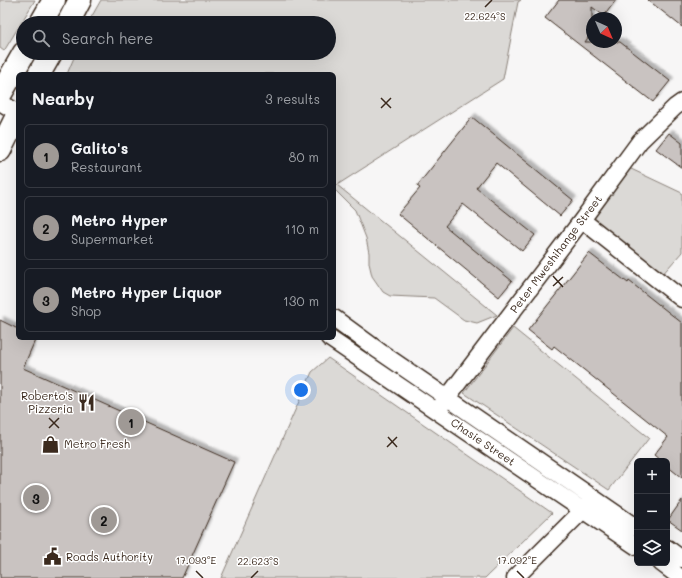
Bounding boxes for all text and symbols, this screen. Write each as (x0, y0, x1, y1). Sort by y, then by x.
text: 22.624°S (464, 9, 506, 23)
north arrow (586, 12, 622, 48)
search box (16, 16, 336, 60)
icon: search (30, 27, 52, 49)
text: Search here (62, 28, 153, 48)
text: Nearby (32, 87, 94, 109)
text: 3 results (265, 90, 320, 107)
text: Galito's (71, 138, 128, 158)
text: 1 (43, 148, 49, 165)
text: 80 m (289, 148, 319, 165)
text: Restaurant (71, 158, 142, 175)
street label: Peter Mweshihange Street (506, 192, 605, 316)
text: Metro Hyper (71, 210, 167, 230)
text: 2 (42, 220, 50, 237)
text: 110 m (285, 220, 319, 237)
text: Supermarket (71, 230, 154, 247)
text: Metro Hyper Liquor (71, 282, 222, 302)
text: 3 (42, 292, 50, 309)
text: 130 m (283, 292, 319, 309)
text: Shop (71, 302, 101, 319)
your location (291, 380, 311, 400)
place label: Roberto's Pizzeria (21, 388, 73, 416)
restaurant icon: Roberto's Pizzeria (76, 392, 96, 412)
pin: 1 (118, 407, 144, 437)
street label: Chasie Street (448, 414, 519, 469)
shop icon: Metro Fresh (41, 434, 61, 454)
place label: Metro Fresh (64, 436, 130, 451)
map controls (634, 458, 670, 566)
button: + (634, 458, 670, 494)
pin: 3 (23, 483, 49, 513)
button: − (634, 494, 670, 530)
pin: 2 (91, 505, 117, 535)
button: layers (634, 530, 670, 566)
public building icon: Roads Authority (43, 547, 63, 567)
place label: Roads Authority (66, 549, 153, 564)
text: 17.093°E (176, 553, 217, 567)
text: 17.092°E (497, 553, 537, 567)
text: 22.623°S (237, 554, 279, 568)

